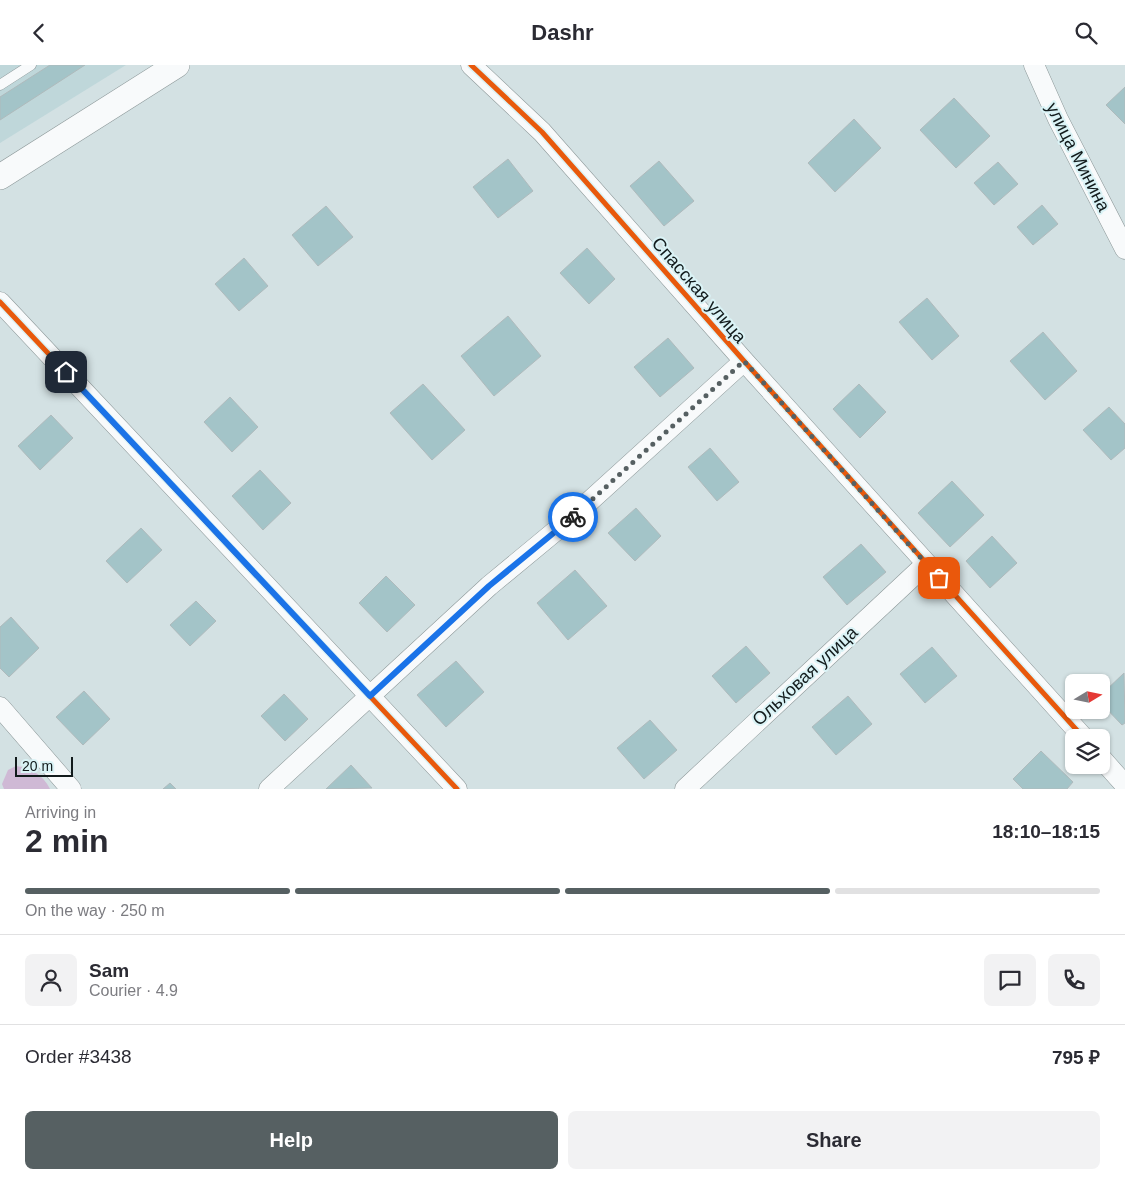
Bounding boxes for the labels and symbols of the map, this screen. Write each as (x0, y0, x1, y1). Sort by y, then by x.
street label: улица Минина (1042, 99, 1114, 216)
street label: Спасская улица (648, 233, 751, 348)
pin (45, 351, 87, 393)
courier (548, 492, 598, 542)
pin (918, 557, 960, 599)
street label: Ольховая улица (748, 622, 862, 730)
north arrow (1065, 674, 1110, 719)
scale bar (15, 754, 72, 777)

